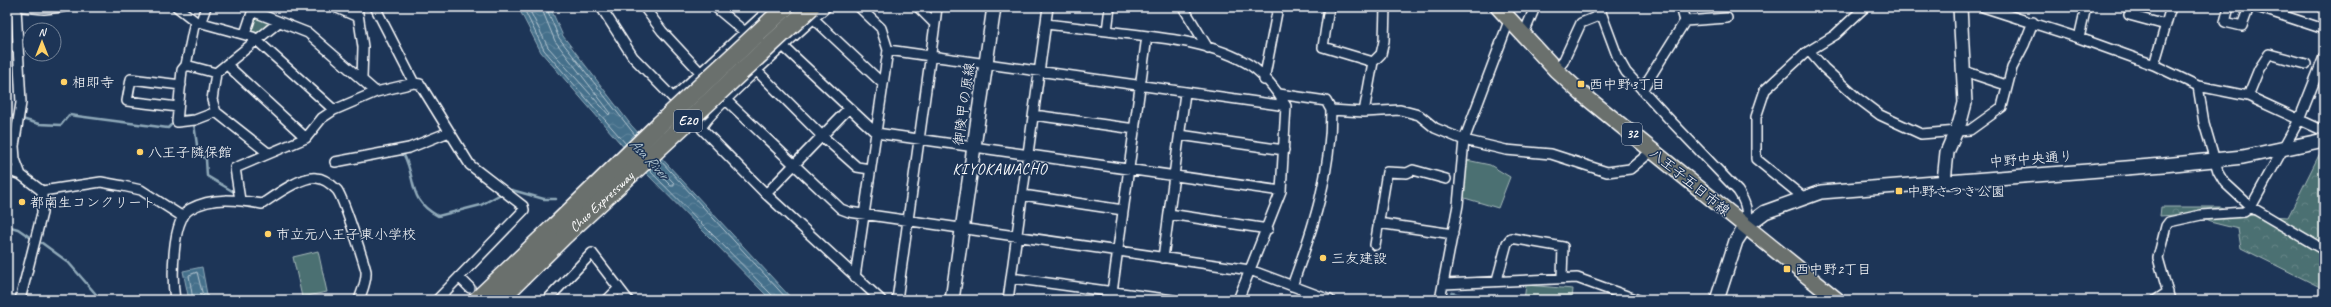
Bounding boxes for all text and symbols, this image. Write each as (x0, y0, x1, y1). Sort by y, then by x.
north arrow (22, 22, 62, 62)
text: N (39, 25, 48, 39)
street label: 御陵甲の原線 (950, 61, 978, 147)
place label: 相即寺 (72, 74, 114, 91)
place label: 西中野3丁目 (1589, 76, 1665, 93)
marker: 相即寺 (59, 77, 69, 87)
marker: 西中野3丁目 (1576, 79, 1586, 89)
road number: E20 (674, 110, 702, 132)
road number: 32 (1622, 123, 1642, 145)
water label: Asa River (625, 135, 674, 185)
place label: 八王子隣保館 (148, 144, 232, 161)
street label: 八王子五日市線 (1647, 145, 1733, 219)
marker: 八王子隣保館 (135, 147, 145, 157)
street label: 中野中央通り (1989, 148, 2073, 170)
district label: KIYOKAWACHO (952, 160, 1048, 179)
street label: Chuo Expressway (566, 167, 638, 235)
place label: 中野さつき公園 (1907, 183, 2005, 200)
marker: 中野さつき公園 (1894, 186, 1904, 196)
place label: 都南生コンクリート (30, 194, 156, 211)
marker: 都南生コンクリート (17, 197, 27, 207)
place label: 市立元八王子東小学校 (276, 226, 416, 243)
marker: 市立元八王子東小学校 (263, 229, 273, 239)
place label: 三友建設 (1331, 250, 1387, 267)
marker: 三友建設 (1318, 253, 1328, 263)
place label: 西中野2丁目 (1795, 261, 1871, 278)
marker: 西中野2丁目 (1782, 264, 1792, 274)

